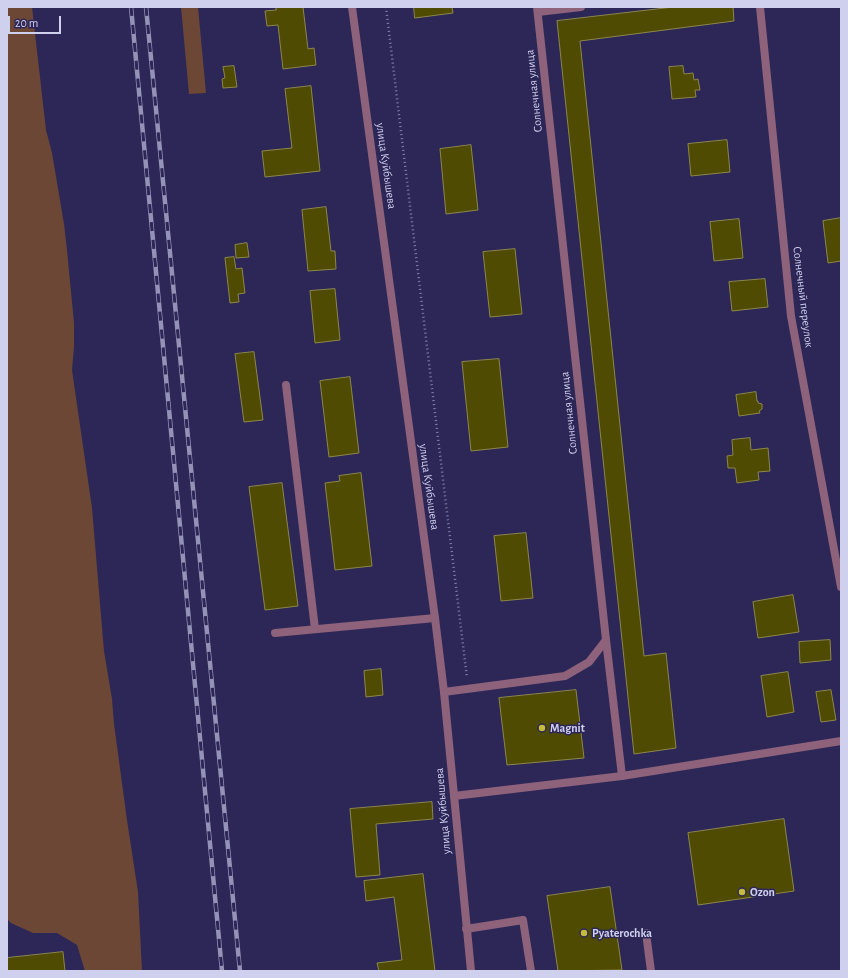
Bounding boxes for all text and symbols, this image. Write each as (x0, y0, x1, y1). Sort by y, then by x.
scale bar (10, 8, 63, 34)
text: 20 m (15, 17, 38, 29)
street label: Солнечная улица (523, 49, 545, 133)
street label: улица Куйбышева (373, 122, 399, 210)
street label: Солнечный переулок (790, 246, 816, 348)
street label: Солнечная улица (558, 371, 580, 455)
street label: улица Куйбышева (416, 443, 442, 531)
place label: Magnit (550, 721, 585, 735)
marker: Magnit (537, 723, 547, 733)
street label: улица Куйбышева (432, 767, 454, 855)
place label: Ozon (750, 885, 775, 899)
marker: Ozon (737, 887, 747, 897)
place label: Pyaterochka (592, 926, 652, 940)
marker: Pyaterochka (579, 928, 589, 938)

